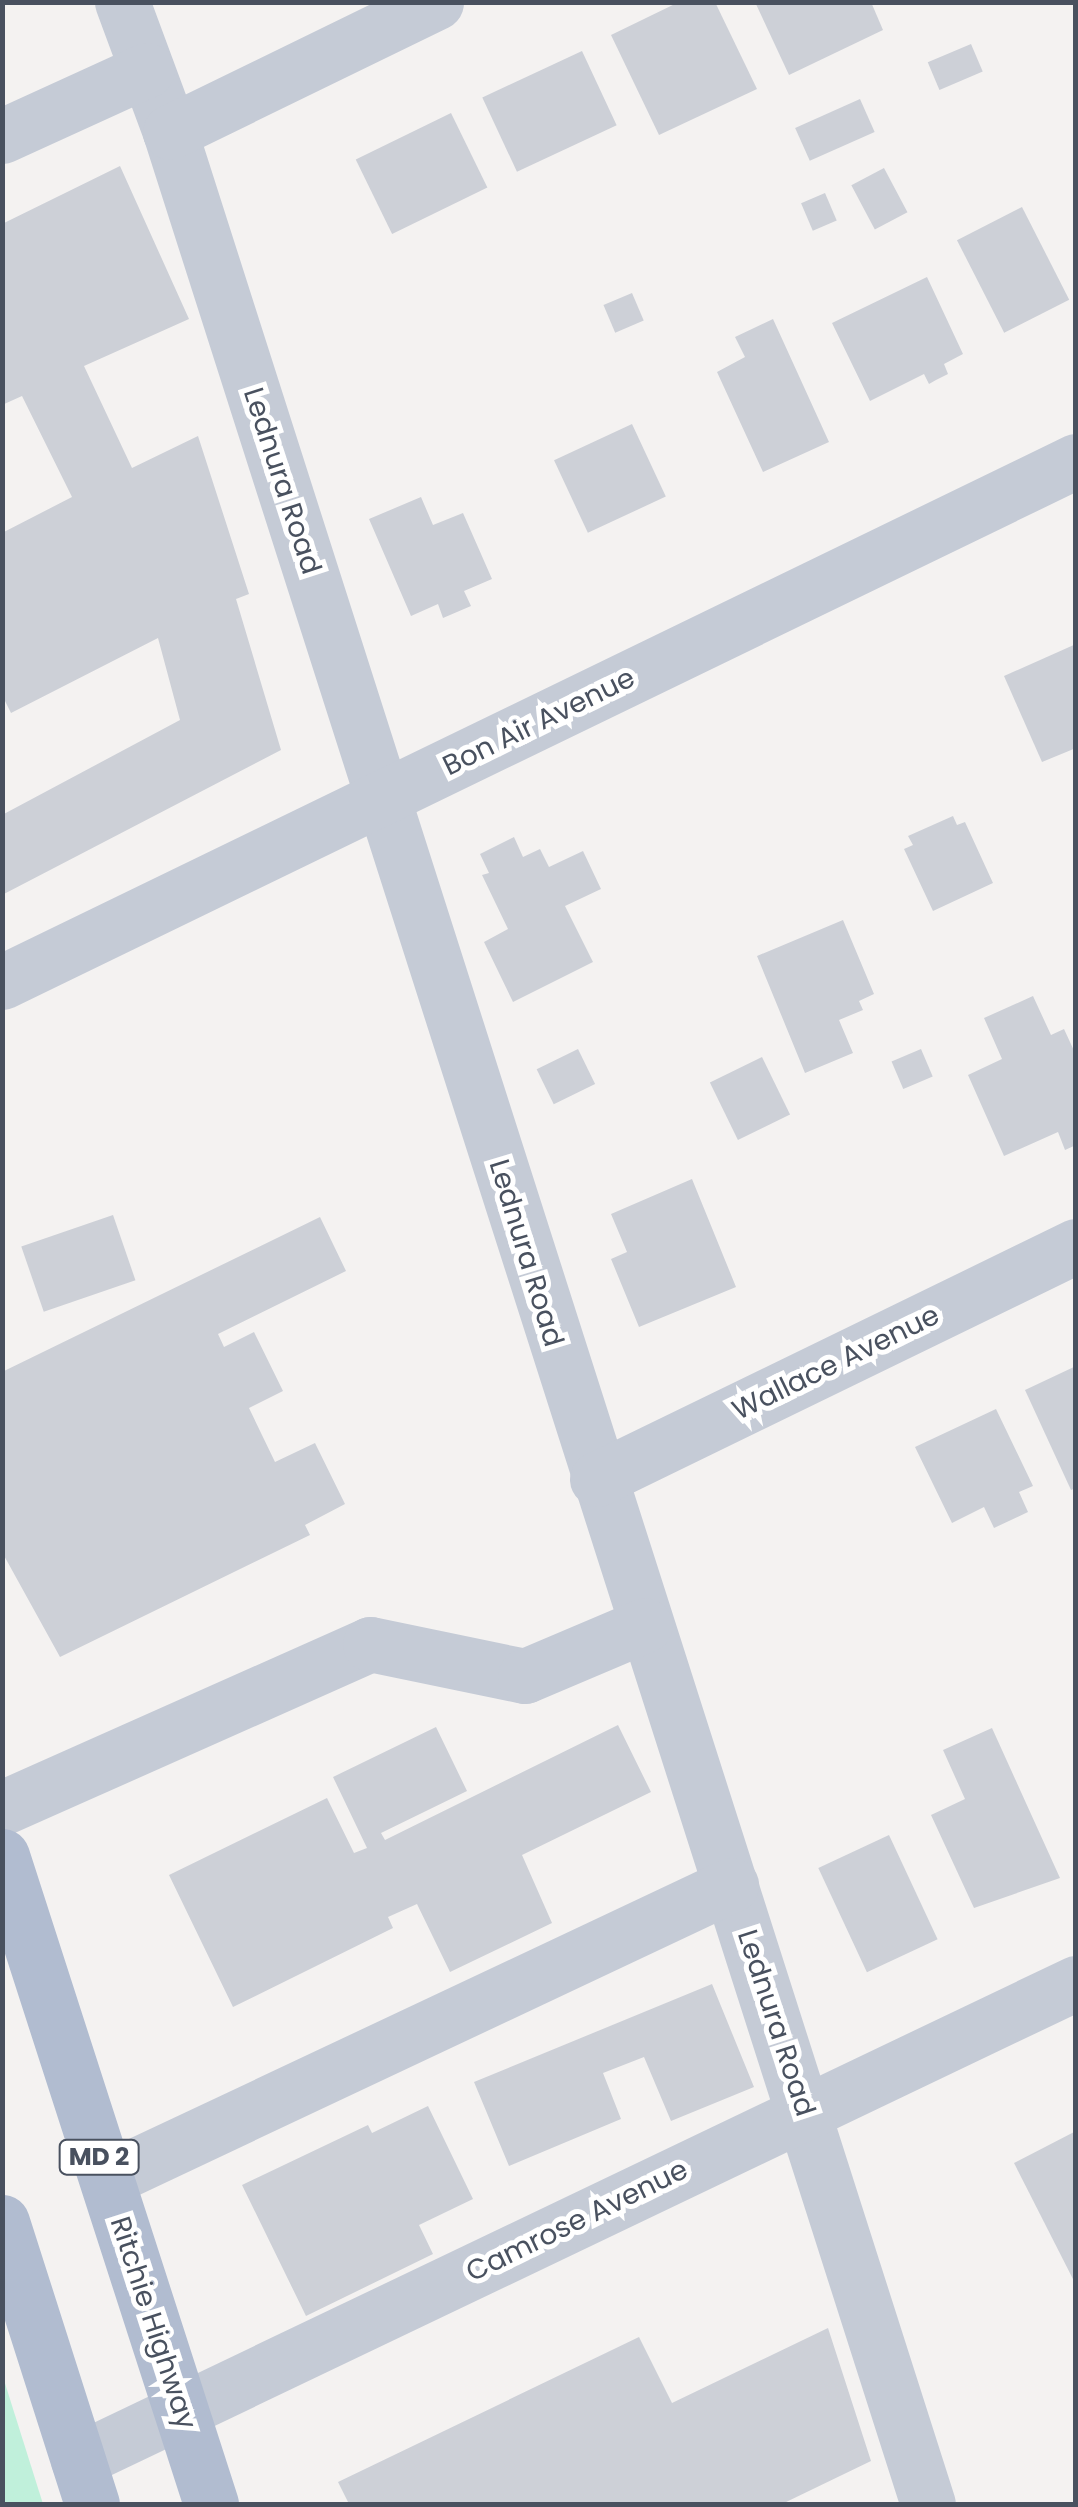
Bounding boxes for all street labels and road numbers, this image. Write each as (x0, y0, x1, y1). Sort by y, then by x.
street label: Lednura Road (236, 384, 328, 578)
street label: Bon Air Avenue (438, 661, 640, 783)
street label: Lednura Road (482, 1155, 570, 1351)
street label: Wallace Avenue (727, 1298, 945, 1428)
street label: Lednura Road (730, 1926, 822, 2120)
road number: MD 2 (56, 2137, 142, 2177)
street label: Camrose Avenue (461, 2153, 693, 2289)
street label: Ritchie Highway (103, 2212, 203, 2434)

